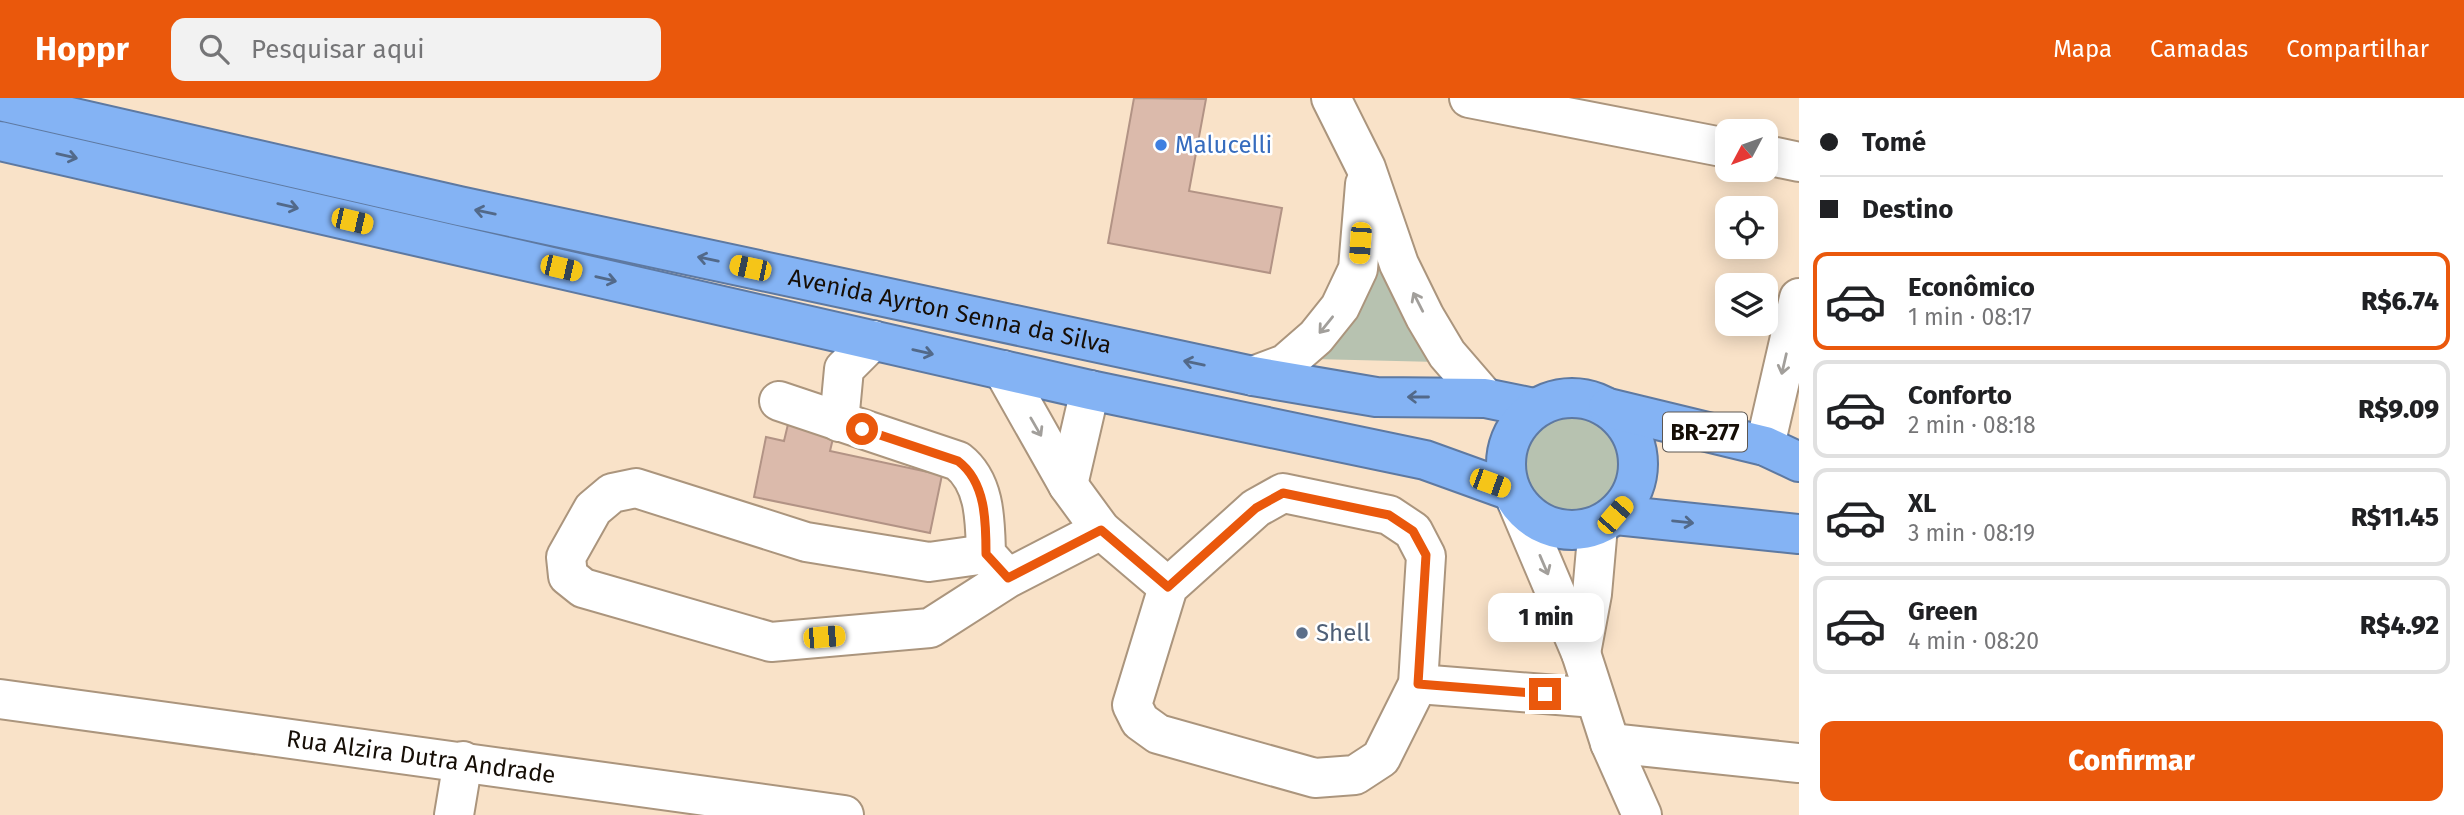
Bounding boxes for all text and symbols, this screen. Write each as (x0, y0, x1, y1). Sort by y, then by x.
search box (171, 18, 661, 81)
text: Hoppr (35, 29, 129, 69)
icon: search (195, 30, 233, 68)
text: Pesquisar aqui (251, 34, 425, 65)
text: Mapa (2053, 35, 2112, 63)
text: Camadas (2150, 35, 2248, 63)
text: Compartilhar (2286, 35, 2429, 63)
north arrow (1715, 119, 1778, 182)
map controls (1715, 119, 1778, 336)
text: Tomé (1862, 127, 1926, 158)
place label: Malucelli (1175, 131, 1272, 159)
marker: Malucelli (1153, 137, 1169, 153)
one-way arrow (55, 150, 78, 164)
text: Destino (1862, 194, 1953, 225)
button: locate (1715, 196, 1778, 259)
one-way arrow (277, 201, 299, 214)
one-way arrow (474, 204, 497, 218)
car (330, 206, 375, 236)
car (1349, 221, 1372, 265)
one-way arrow (697, 252, 720, 266)
car (539, 253, 584, 283)
car (728, 253, 773, 283)
street label: Avenida Ayrton Senna da Silva (786, 263, 1114, 359)
icon: car (1824, 270, 1887, 333)
one-way arrow (594, 272, 617, 286)
text: Econômico (1908, 272, 2035, 303)
button: layers (1715, 273, 1778, 336)
text: R$6.74 (2361, 286, 2439, 317)
one-way arrow (1411, 292, 1425, 313)
text: 1 min · 08:17 (1908, 303, 2032, 331)
one-way arrow (1318, 315, 1333, 333)
one-way arrow (911, 345, 934, 359)
one-way arrow (1777, 352, 1790, 375)
one-way arrow (1183, 356, 1206, 370)
icon: car (1824, 378, 1887, 441)
text: Conforto (1908, 380, 2012, 411)
one-way arrow (1407, 390, 1430, 404)
text: R$9.09 (2358, 394, 2439, 425)
text: 2 min · 08:18 (1908, 411, 2036, 439)
road number: BR-277 (1663, 412, 1747, 452)
route start (846, 413, 878, 445)
one-way arrow (1029, 417, 1043, 437)
car (1467, 466, 1514, 500)
icon: car (1824, 486, 1887, 549)
text: XL (1908, 488, 1936, 519)
car (1594, 492, 1637, 538)
text: R$11.45 (2351, 502, 2439, 533)
one-way arrow (1672, 515, 1694, 528)
text: 3 min · 08:19 (1908, 519, 2035, 547)
one-way arrow (1538, 554, 1551, 575)
callout: 1 min (1487, 592, 1603, 642)
icon: car (1824, 594, 1887, 657)
text: Green (1908, 596, 1978, 627)
text: 1 min (1518, 603, 1574, 631)
text: R$4.92 (2360, 610, 2439, 641)
place label: Shell (1316, 619, 1370, 647)
car (803, 625, 846, 649)
marker: Shell (1294, 625, 1310, 641)
text: 4 min · 08:20 (1908, 627, 2039, 655)
route end (1529, 678, 1561, 710)
button: Confirmar (1820, 721, 2443, 801)
street label: Rua Alzira Dutra Andrade (285, 725, 557, 789)

